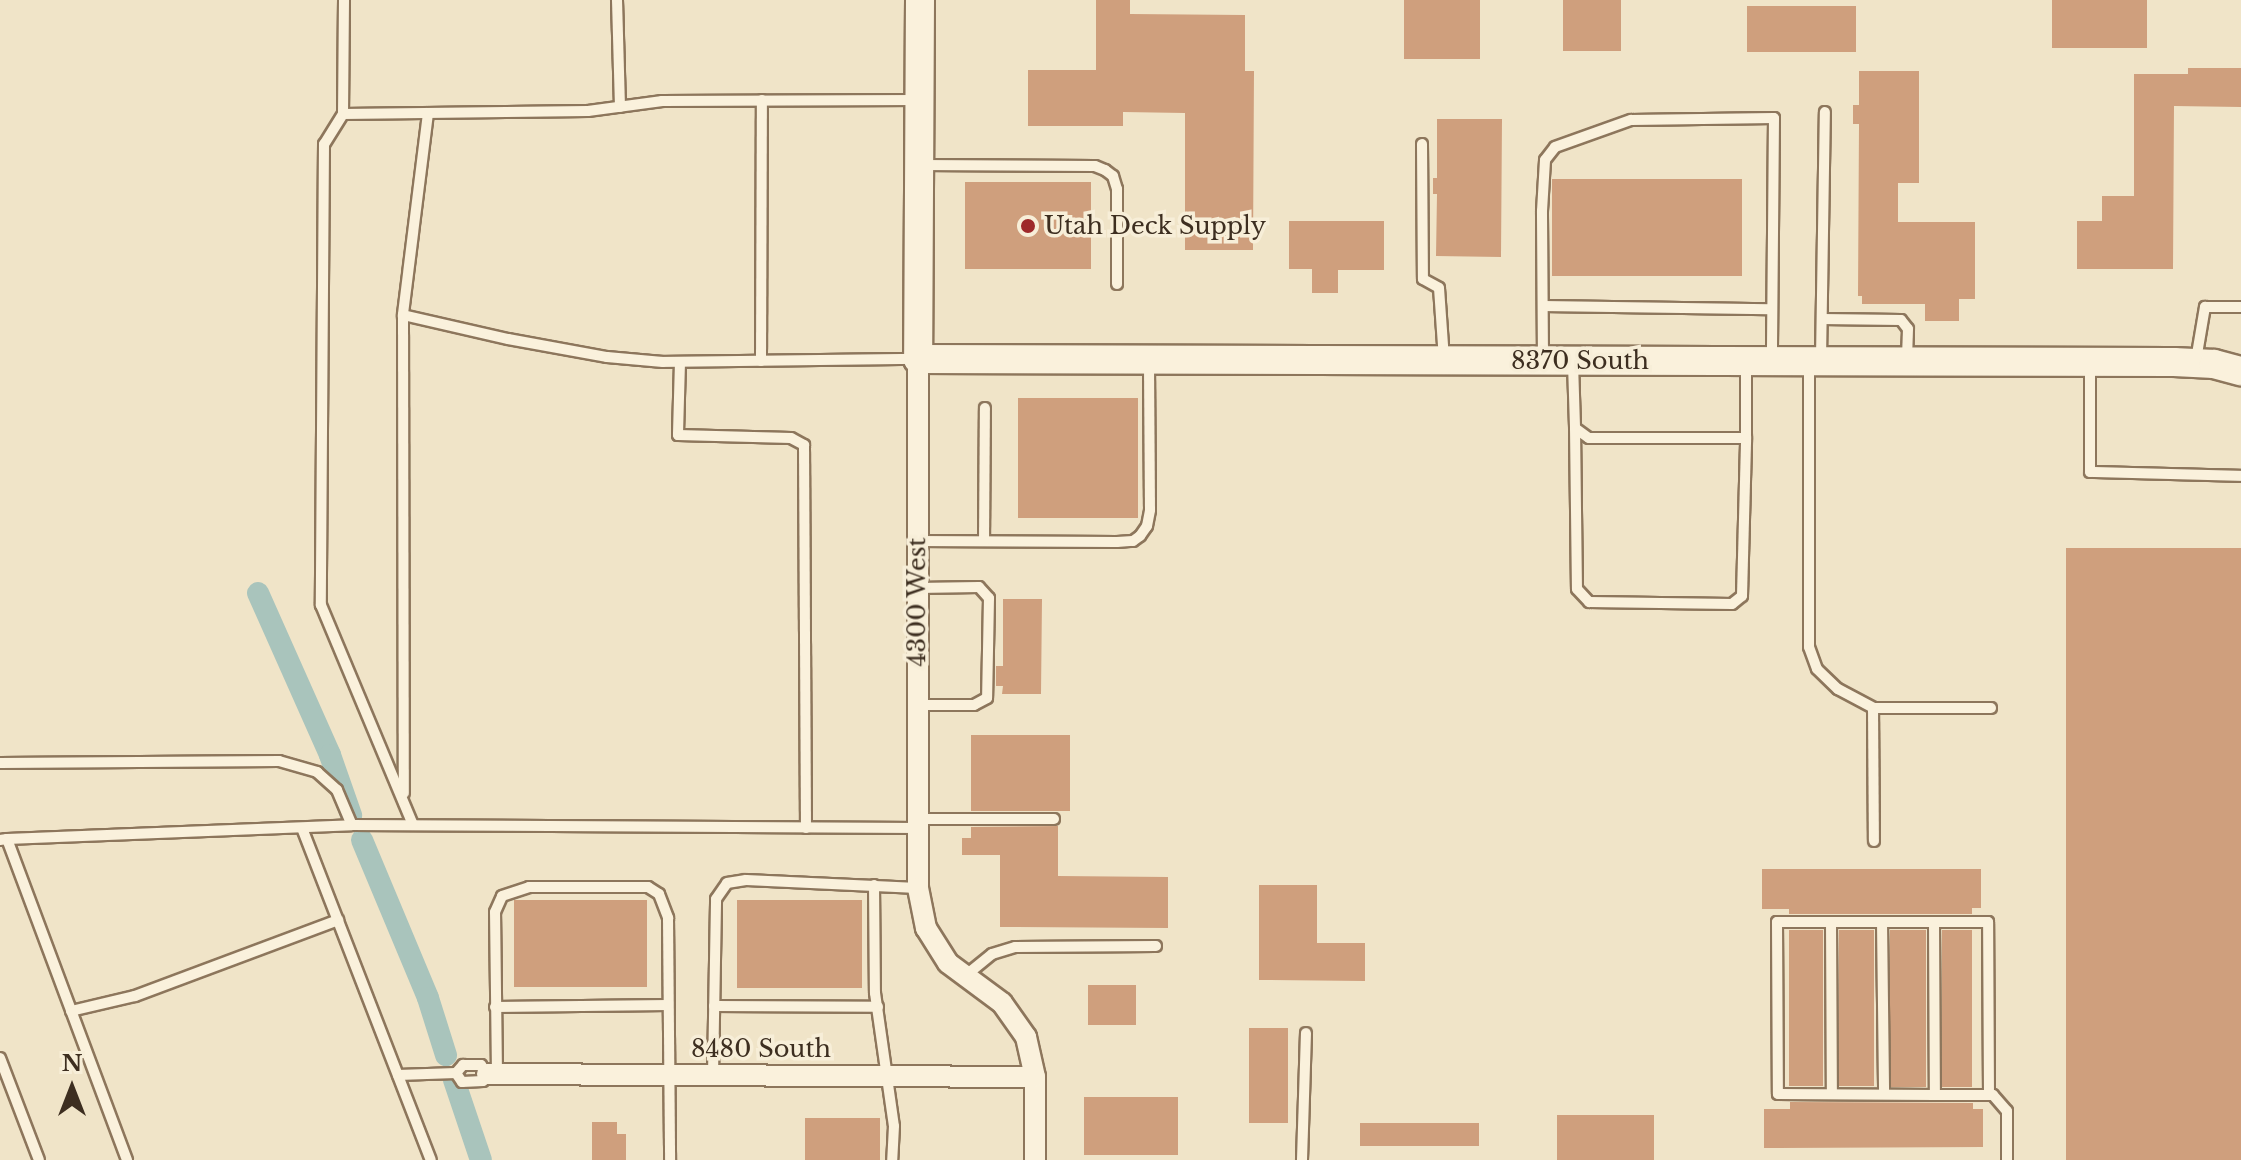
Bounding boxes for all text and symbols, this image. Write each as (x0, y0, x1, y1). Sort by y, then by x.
place label: Utah Deck Supply (1044, 212, 1266, 240)
marker: Utah Deck Supply (1019, 217, 1037, 235)
street label: 8370 South (1511, 347, 1649, 375)
street label: 4300 West (903, 537, 931, 667)
street label: 8480 South (691, 1035, 831, 1063)
north arrow (32, 1048, 112, 1128)
text: N (62, 1050, 82, 1077)

